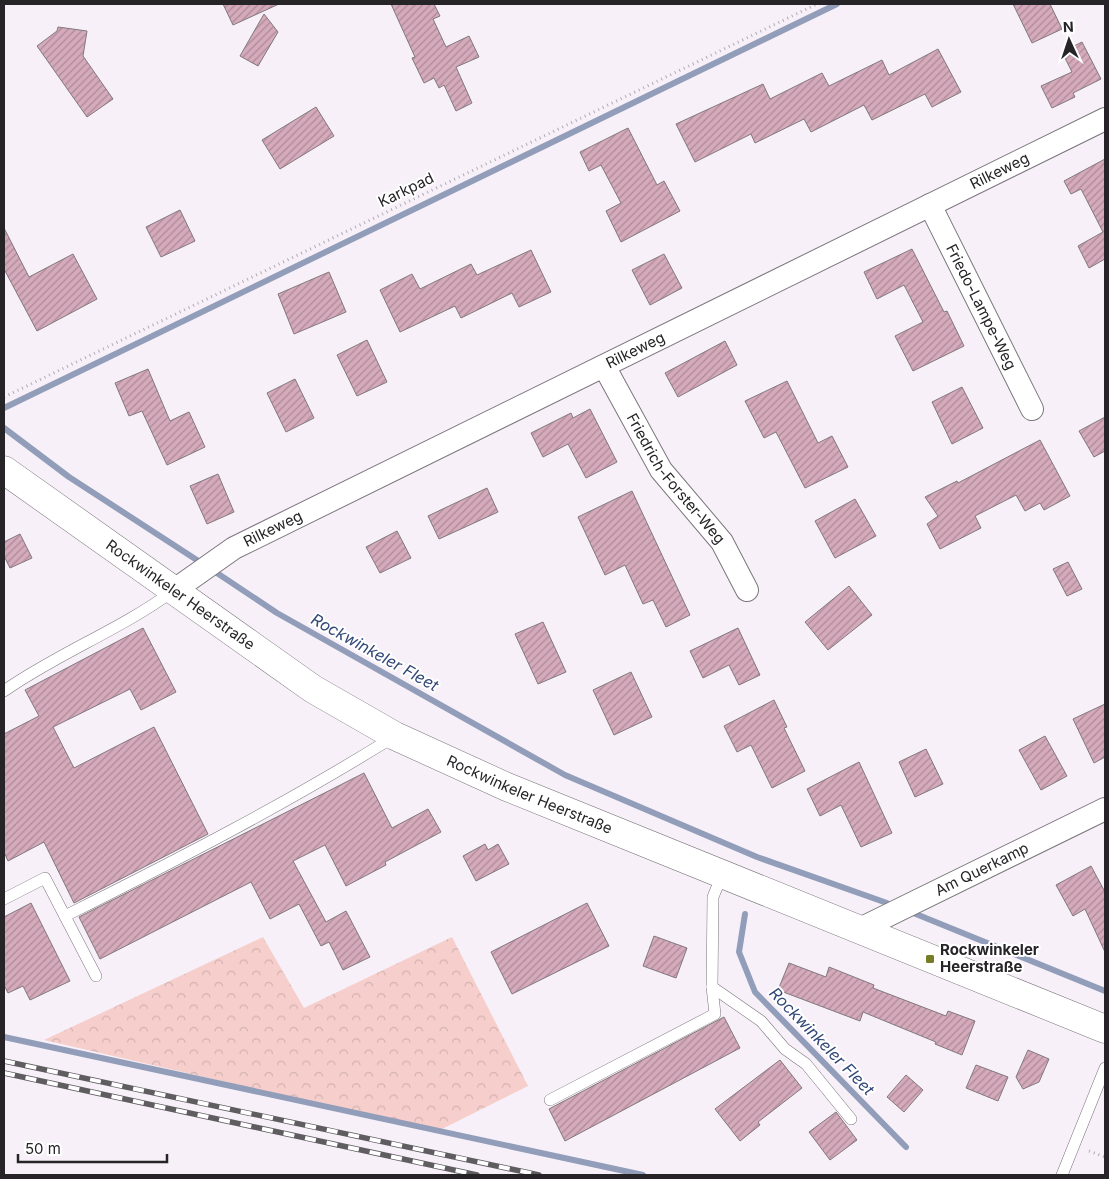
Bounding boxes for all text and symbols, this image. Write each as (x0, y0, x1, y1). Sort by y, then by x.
north arrow (1044, 15, 1094, 65)
text: N (1063, 18, 1074, 35)
street label: Rilkeweg (967, 148, 1032, 193)
street label: Karkpad (375, 168, 437, 211)
street label: Friedo-Lampe-Weg (942, 241, 1021, 373)
street label: Rilkeweg (603, 327, 668, 372)
street label: Friedrich-Forster-Weg (623, 410, 729, 548)
street label: Rilkeweg (240, 506, 305, 551)
street label: Rockwinkeler Heerstraße (102, 535, 259, 654)
water label: Rockwinkeler Fleet (308, 609, 443, 696)
street label: Rockwinkeler Heerstraße (444, 751, 615, 838)
street label: Am Querkamp (932, 838, 1032, 900)
place label: Rockwinkeler Heerstraße (940, 940, 1039, 976)
marker: Rockwinkeler Heerstraße (924, 953, 936, 965)
water label: Rockwinkeler Fleet (765, 983, 879, 1100)
scale bar (18, 1132, 166, 1164)
text: 50 m (25, 1139, 61, 1158)

